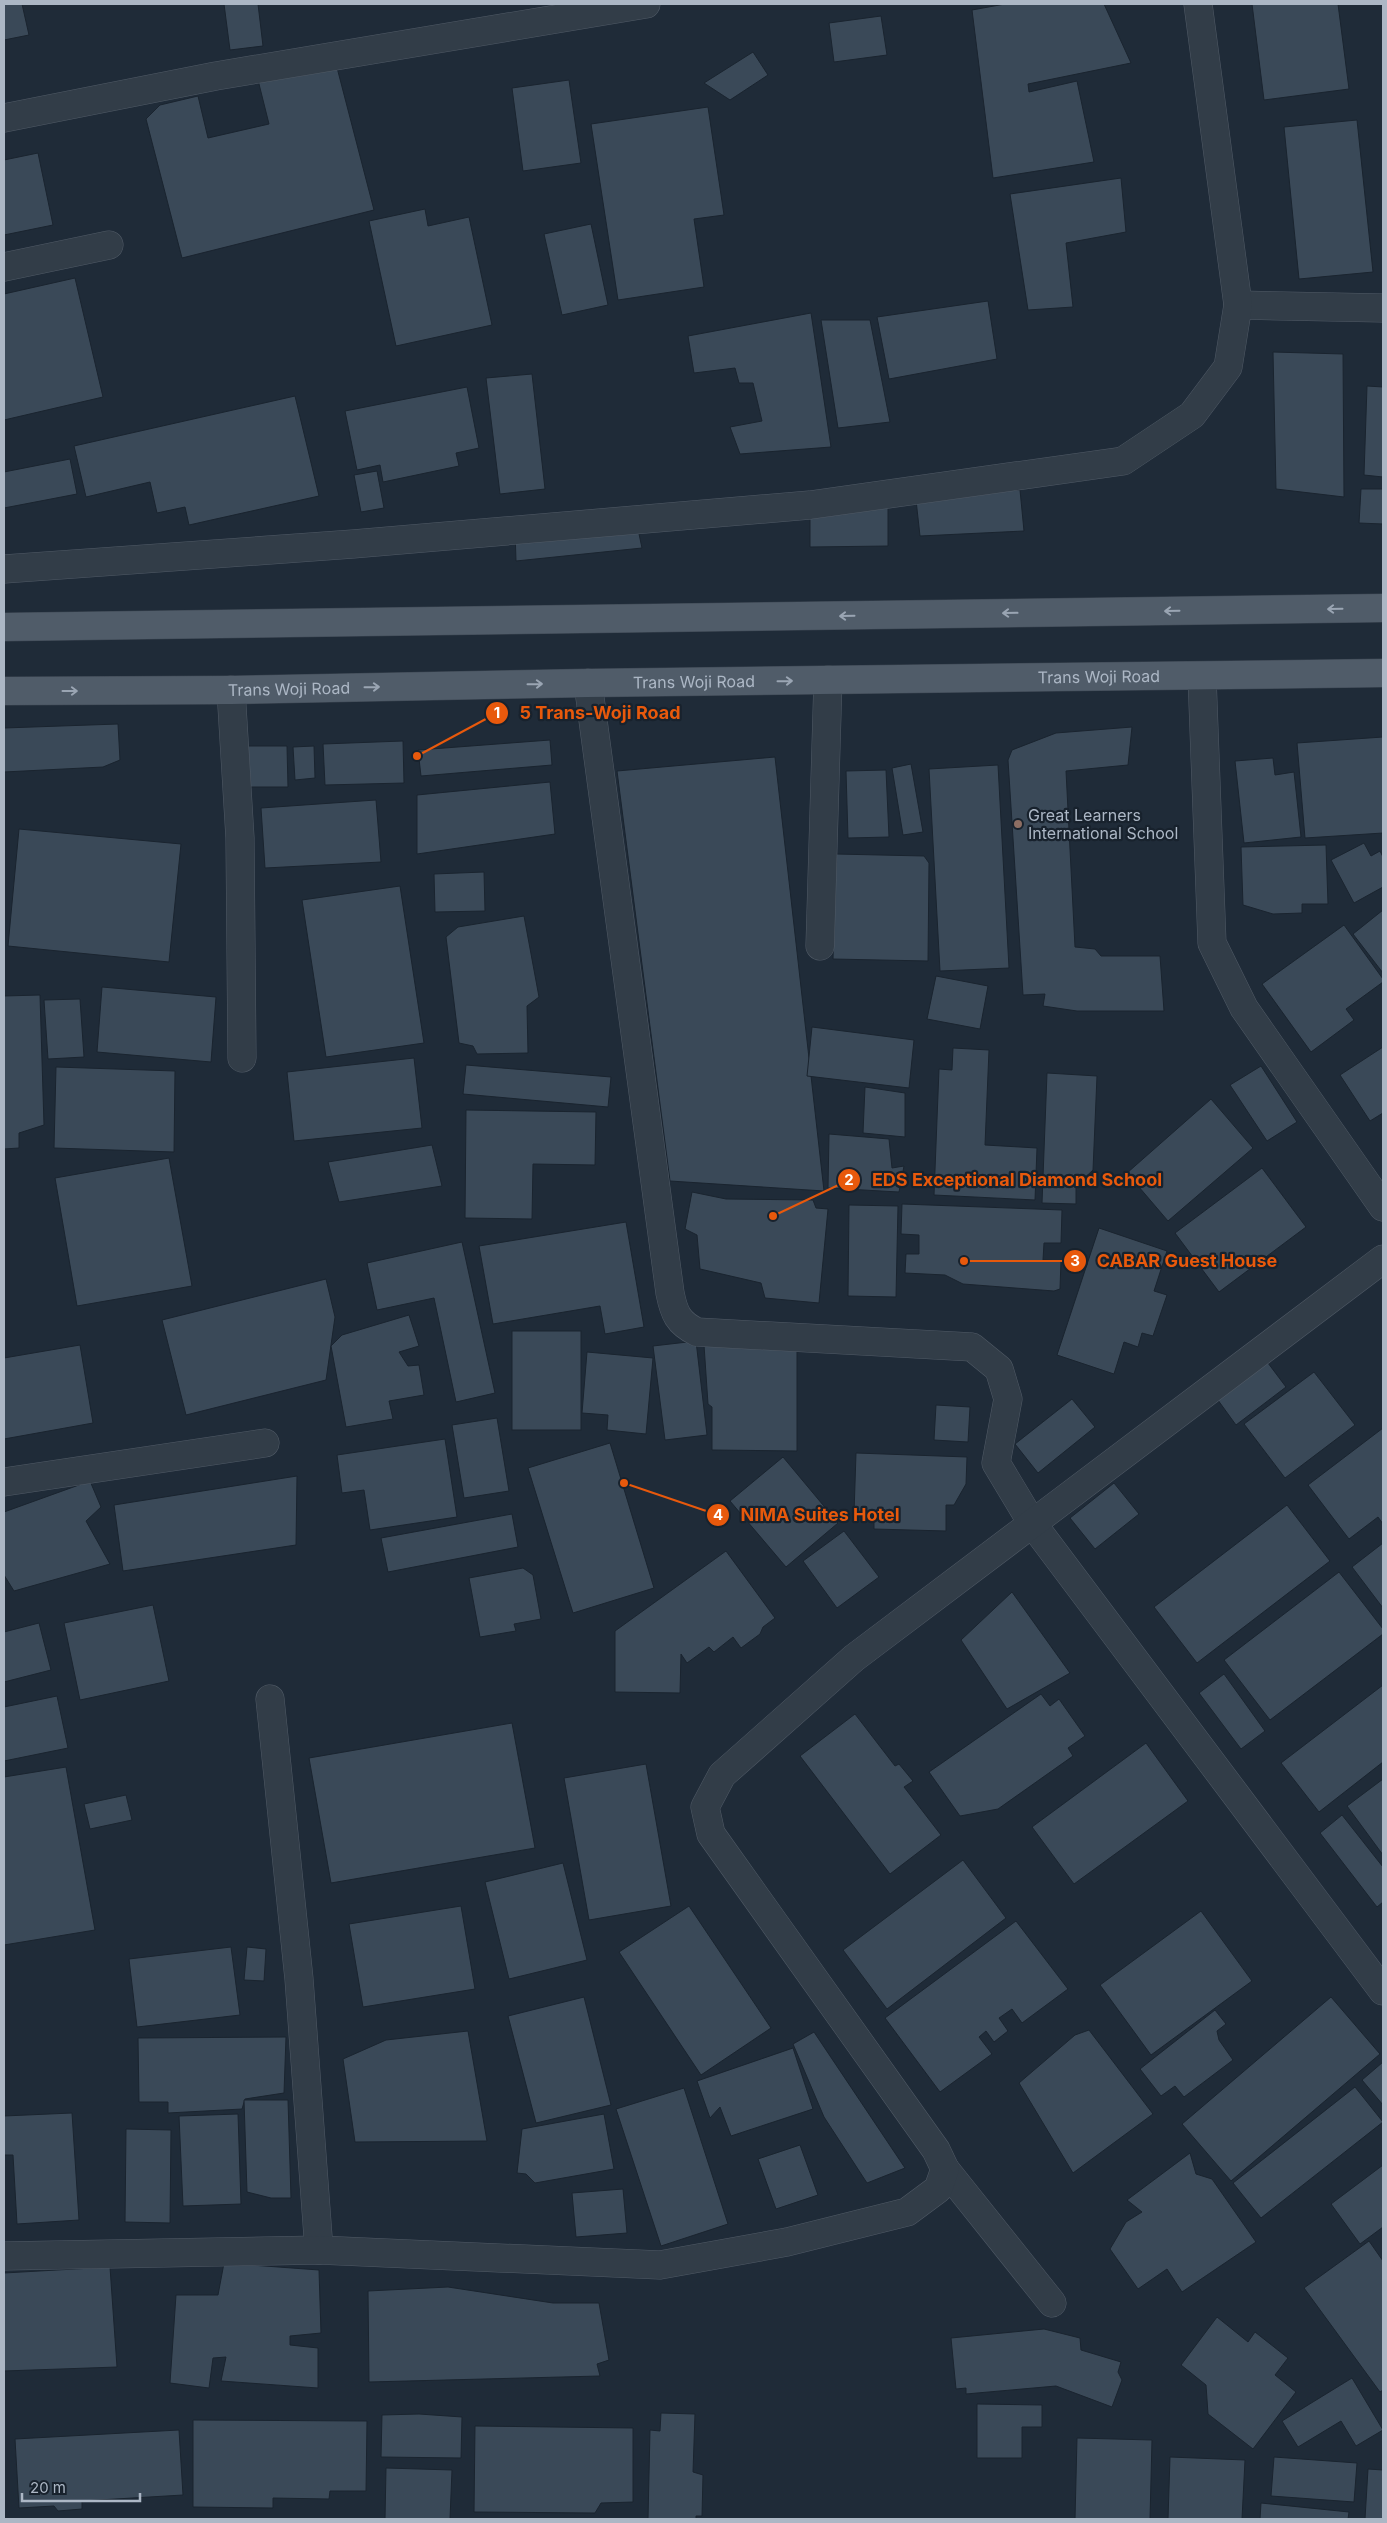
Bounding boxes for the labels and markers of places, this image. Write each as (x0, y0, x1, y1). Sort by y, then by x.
callout: 5 Trans-Woji Road (485, 696, 691, 729)
place label: Great Learners International School (1028, 805, 1178, 843)
marker: Great Learners International School (1012, 818, 1024, 830)
callout: EDS Exceptional Diamond School (836, 1163, 1172, 1196)
callout: CABAR Guest House (1062, 1244, 1288, 1277)
callout: NIMA Suites Hotel (705, 1499, 910, 1532)

